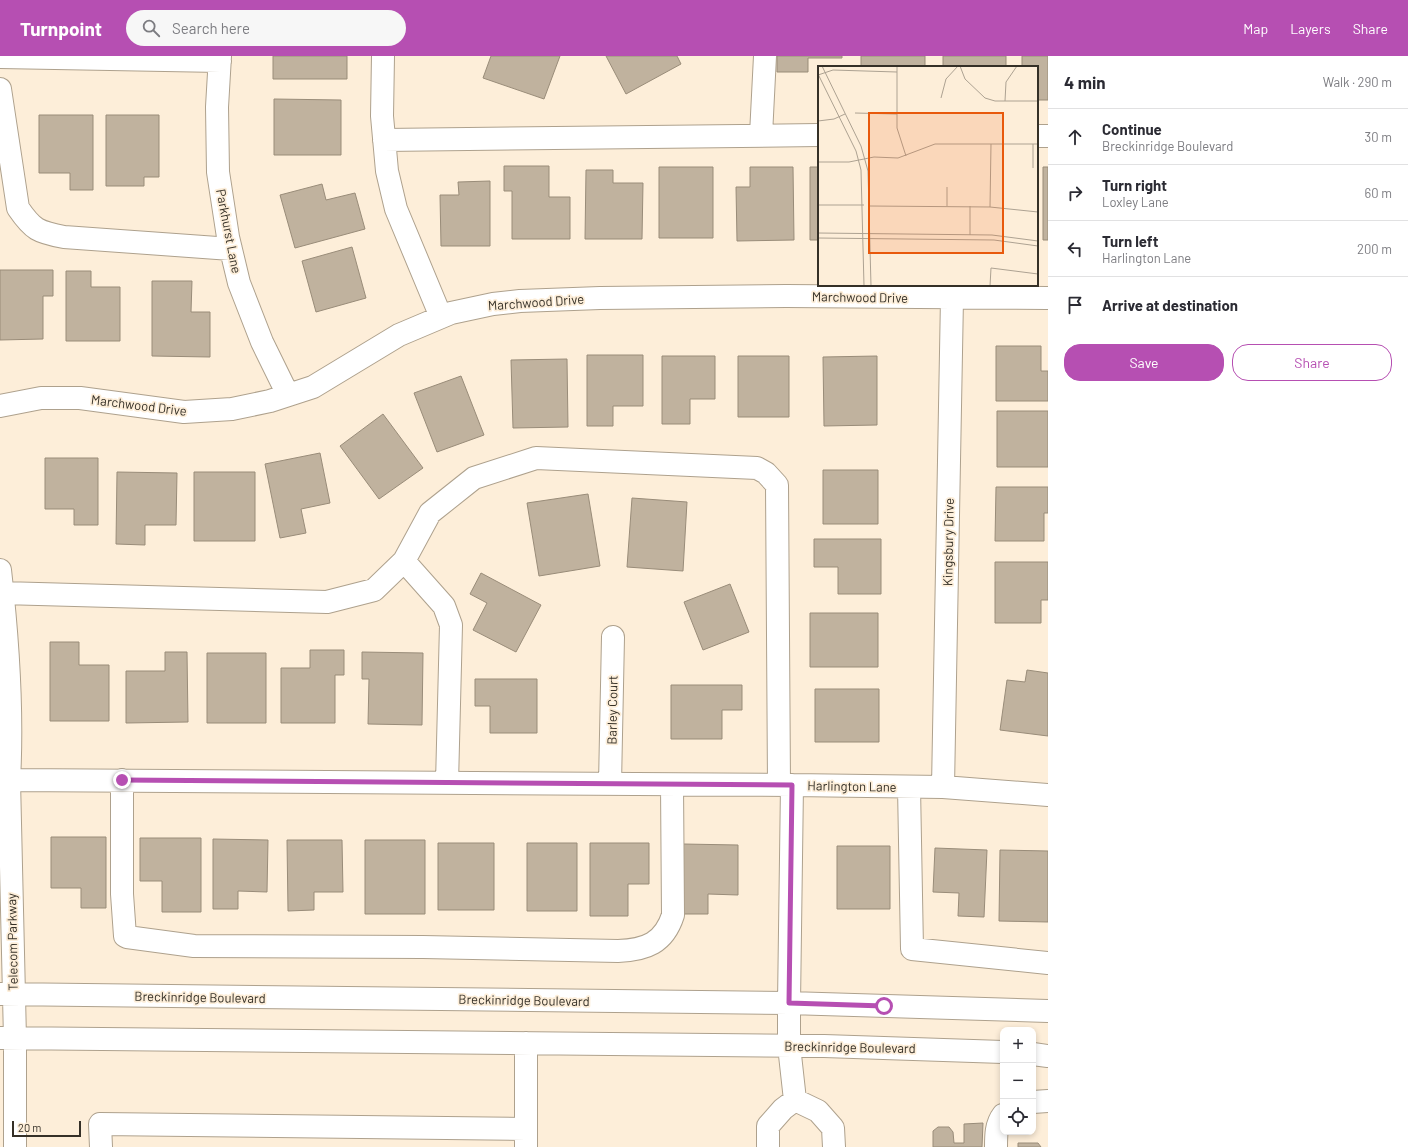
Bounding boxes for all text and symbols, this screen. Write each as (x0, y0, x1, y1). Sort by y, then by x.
search box (126, 10, 406, 46)
text: Turnpoint (20, 17, 102, 40)
icon: search (140, 17, 162, 39)
text: Search here (172, 19, 250, 37)
text: Map (1243, 20, 1268, 37)
text: Layers (1290, 20, 1331, 37)
text: Share (1353, 20, 1388, 37)
inset map (818, 66, 1038, 286)
text: 4 min (1064, 72, 1106, 92)
text: Walk · 290 m (1323, 74, 1392, 90)
text: Continue (1102, 120, 1162, 138)
icon: ahead (1064, 126, 1086, 148)
text: 30 m (1365, 129, 1392, 145)
text: Breckinridge Boulevard (1102, 138, 1233, 154)
text: Turn right (1102, 176, 1167, 194)
icon: right (1064, 182, 1086, 204)
text: 60 m (1365, 185, 1392, 201)
street label: Parkhurst Lane (213, 187, 245, 275)
text: Loxley Lane (1102, 194, 1169, 210)
text: Turn left (1102, 232, 1158, 250)
icon: left (1064, 238, 1086, 260)
text: 200 m (1357, 241, 1392, 257)
text: Harlington Lane (1102, 250, 1191, 266)
street label: Marchwood Drive (812, 288, 908, 306)
street label: Marchwood Drive (487, 291, 585, 313)
icon: arrive (1064, 294, 1086, 316)
text: Arrive at destination (1102, 296, 1238, 314)
button: Save (1064, 344, 1224, 381)
button: Share (1232, 344, 1392, 381)
street label: Marchwood Drive (90, 391, 188, 419)
street label: Kingsbury Drive (939, 498, 957, 586)
street label: Barley Court (603, 675, 621, 745)
route end (113, 771, 131, 789)
street label: Harlington Lane (807, 777, 897, 795)
street label: Telecom Parkway (3, 893, 21, 991)
street label: Breckinridge Boulevard (134, 988, 266, 1006)
street label: Breckinridge Boulevard (458, 991, 590, 1009)
route start (875, 997, 893, 1015)
map controls (1000, 1027, 1036, 1135)
button: + (1000, 1027, 1036, 1063)
street label: Breckinridge Boulevard (784, 1038, 916, 1056)
button: − (1000, 1063, 1036, 1099)
button: locate (1000, 1099, 1036, 1135)
scale bar (12, 1119, 81, 1138)
text: 20 m (18, 1121, 41, 1134)

